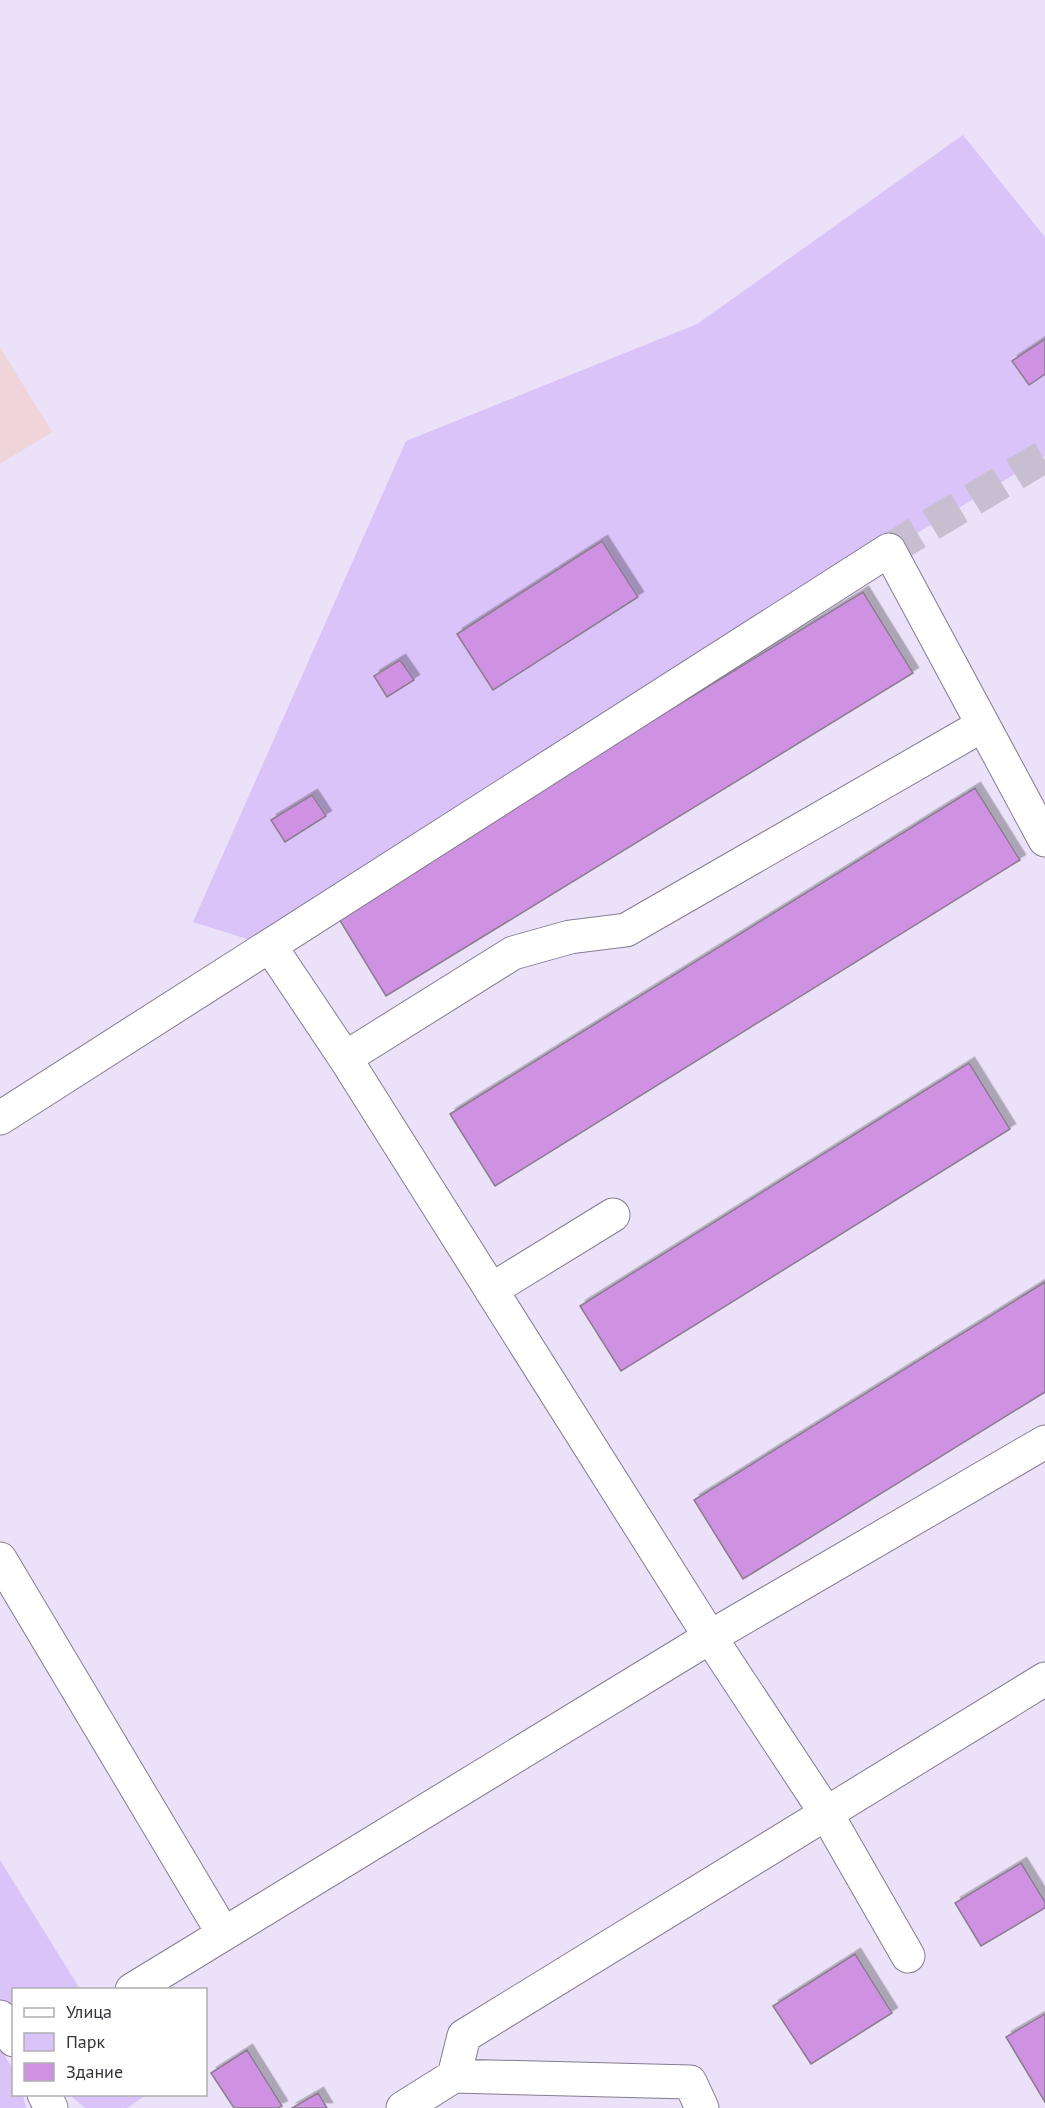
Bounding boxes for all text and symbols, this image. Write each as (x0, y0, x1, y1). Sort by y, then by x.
legend (12, 1988, 207, 2096)
text: Улица (66, 2000, 112, 2023)
text: Парк (66, 2030, 106, 2053)
text: Здание (66, 2060, 123, 2083)

